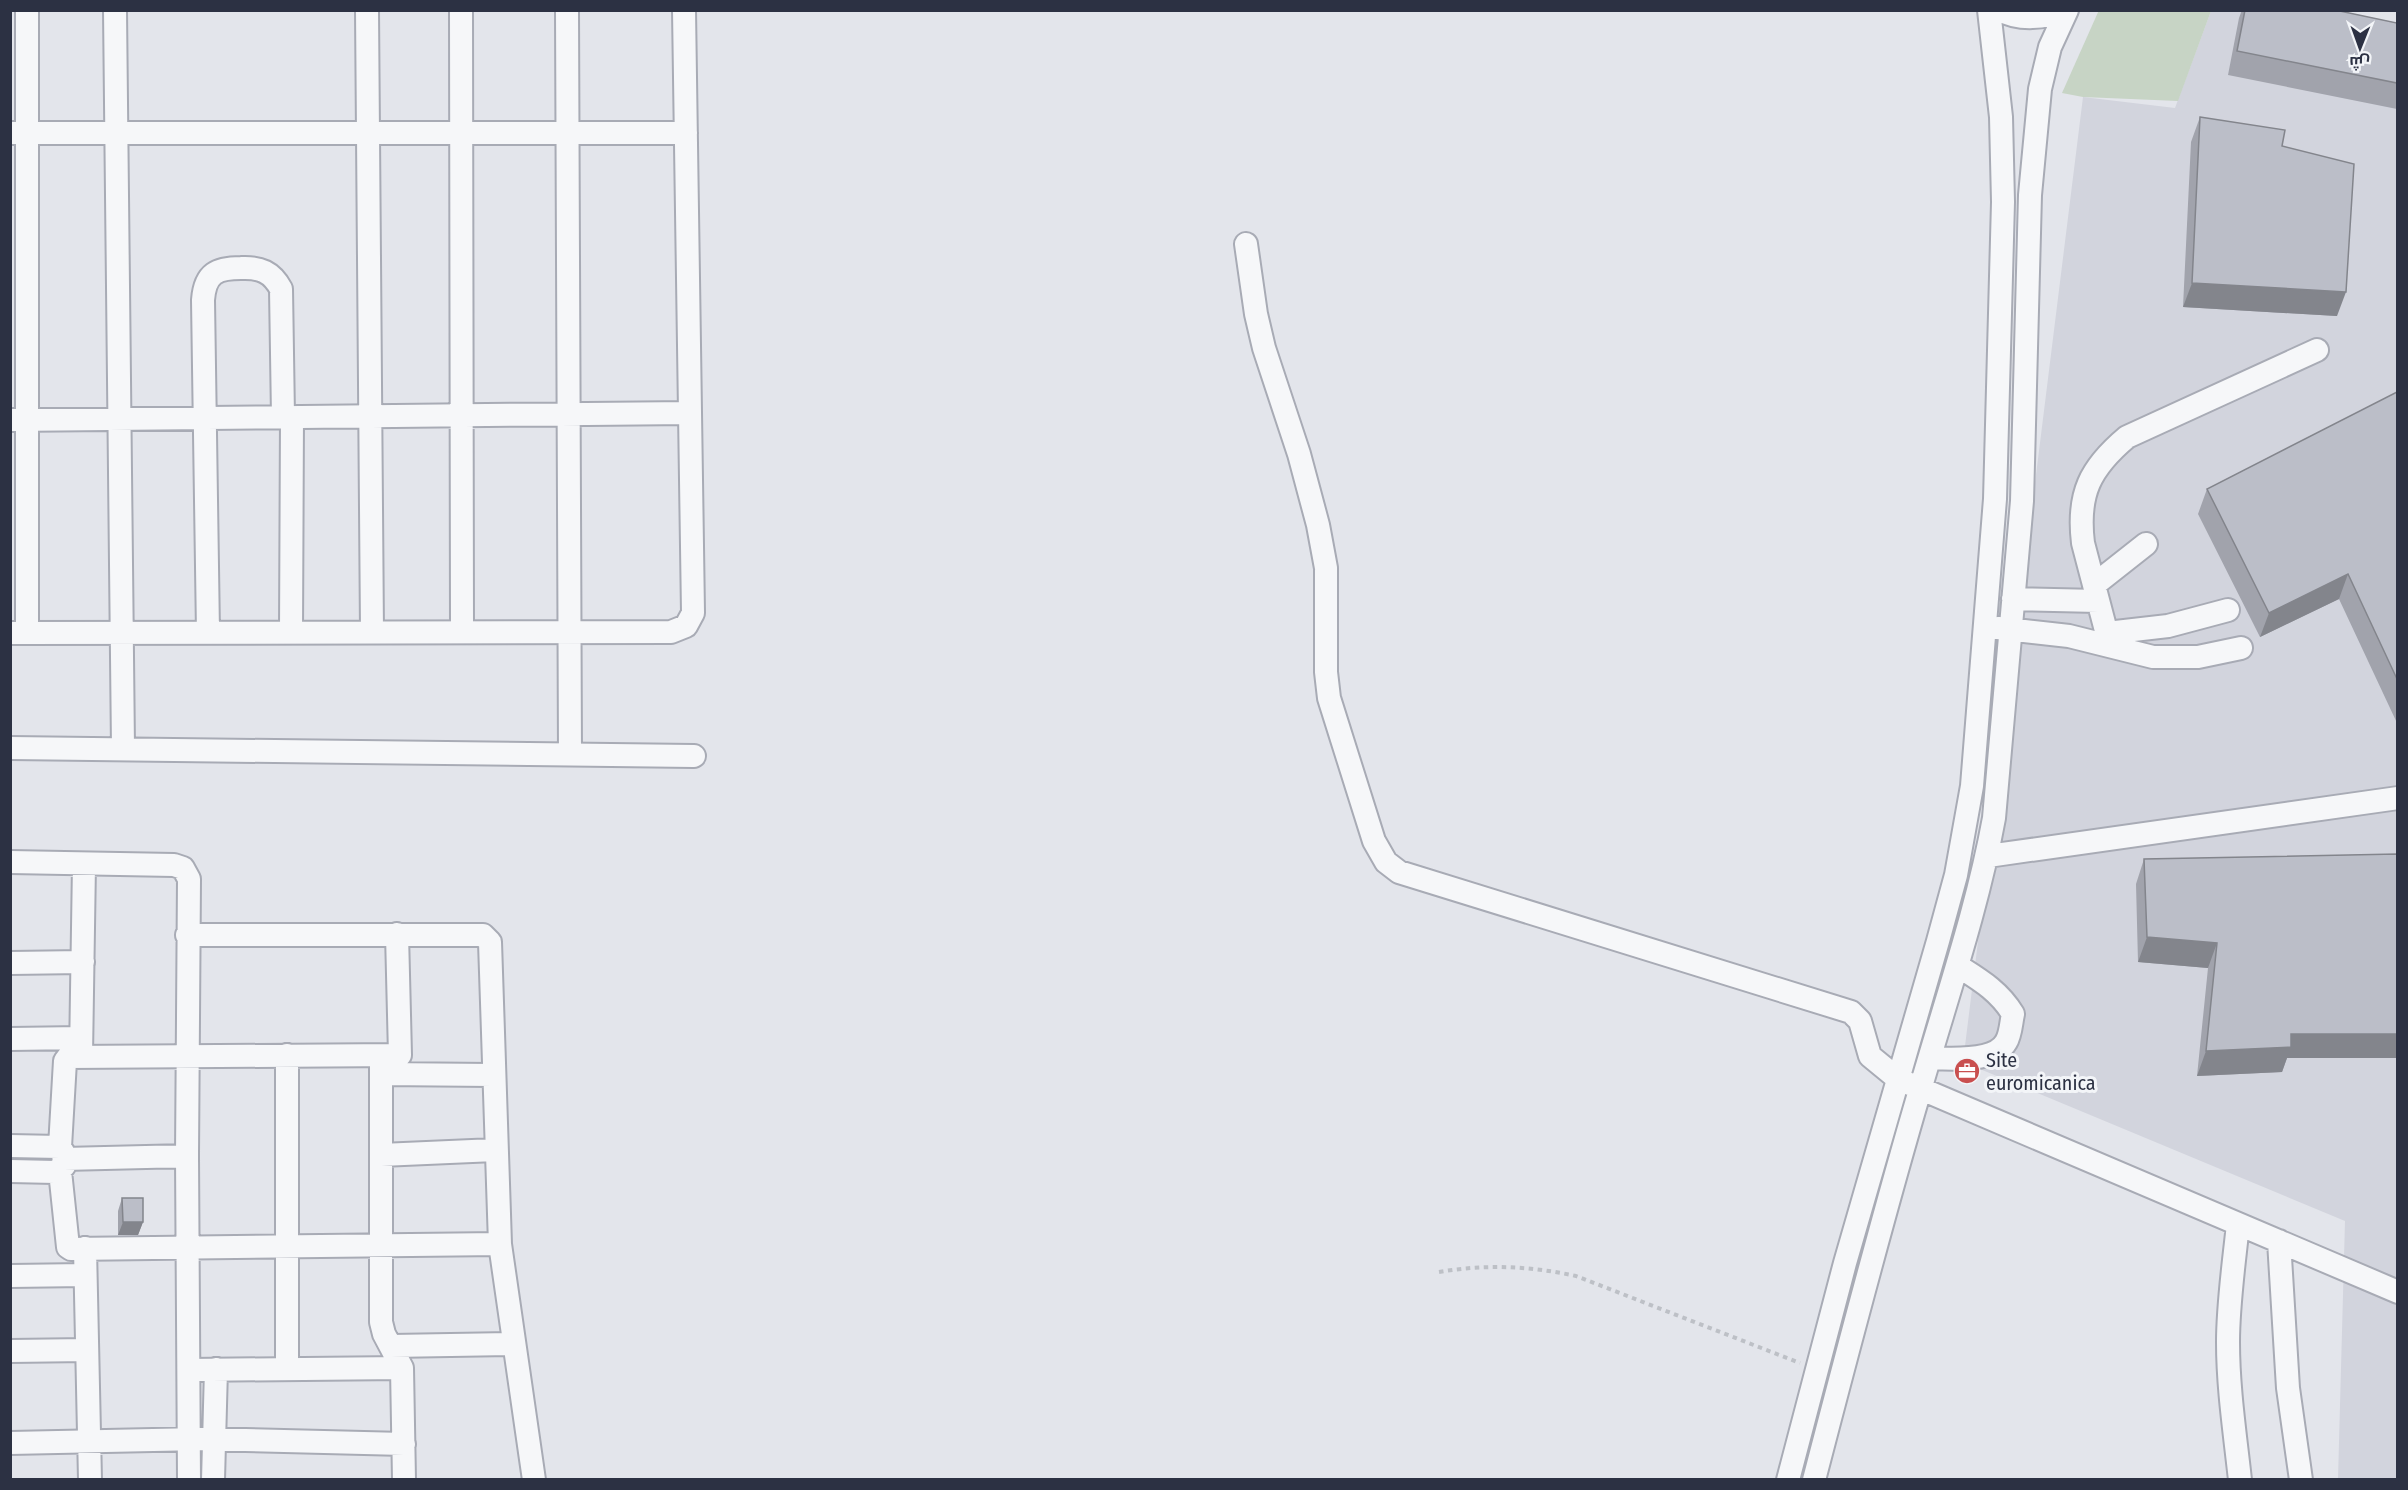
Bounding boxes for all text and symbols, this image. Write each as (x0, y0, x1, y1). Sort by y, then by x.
north arrow (2330, 18, 2390, 78)
text: ش (2349, 53, 2370, 72)
place label: Site euromicanica (1986, 1048, 2096, 1095)
office icon: Site euromicanica (1952, 1056, 1982, 1086)

